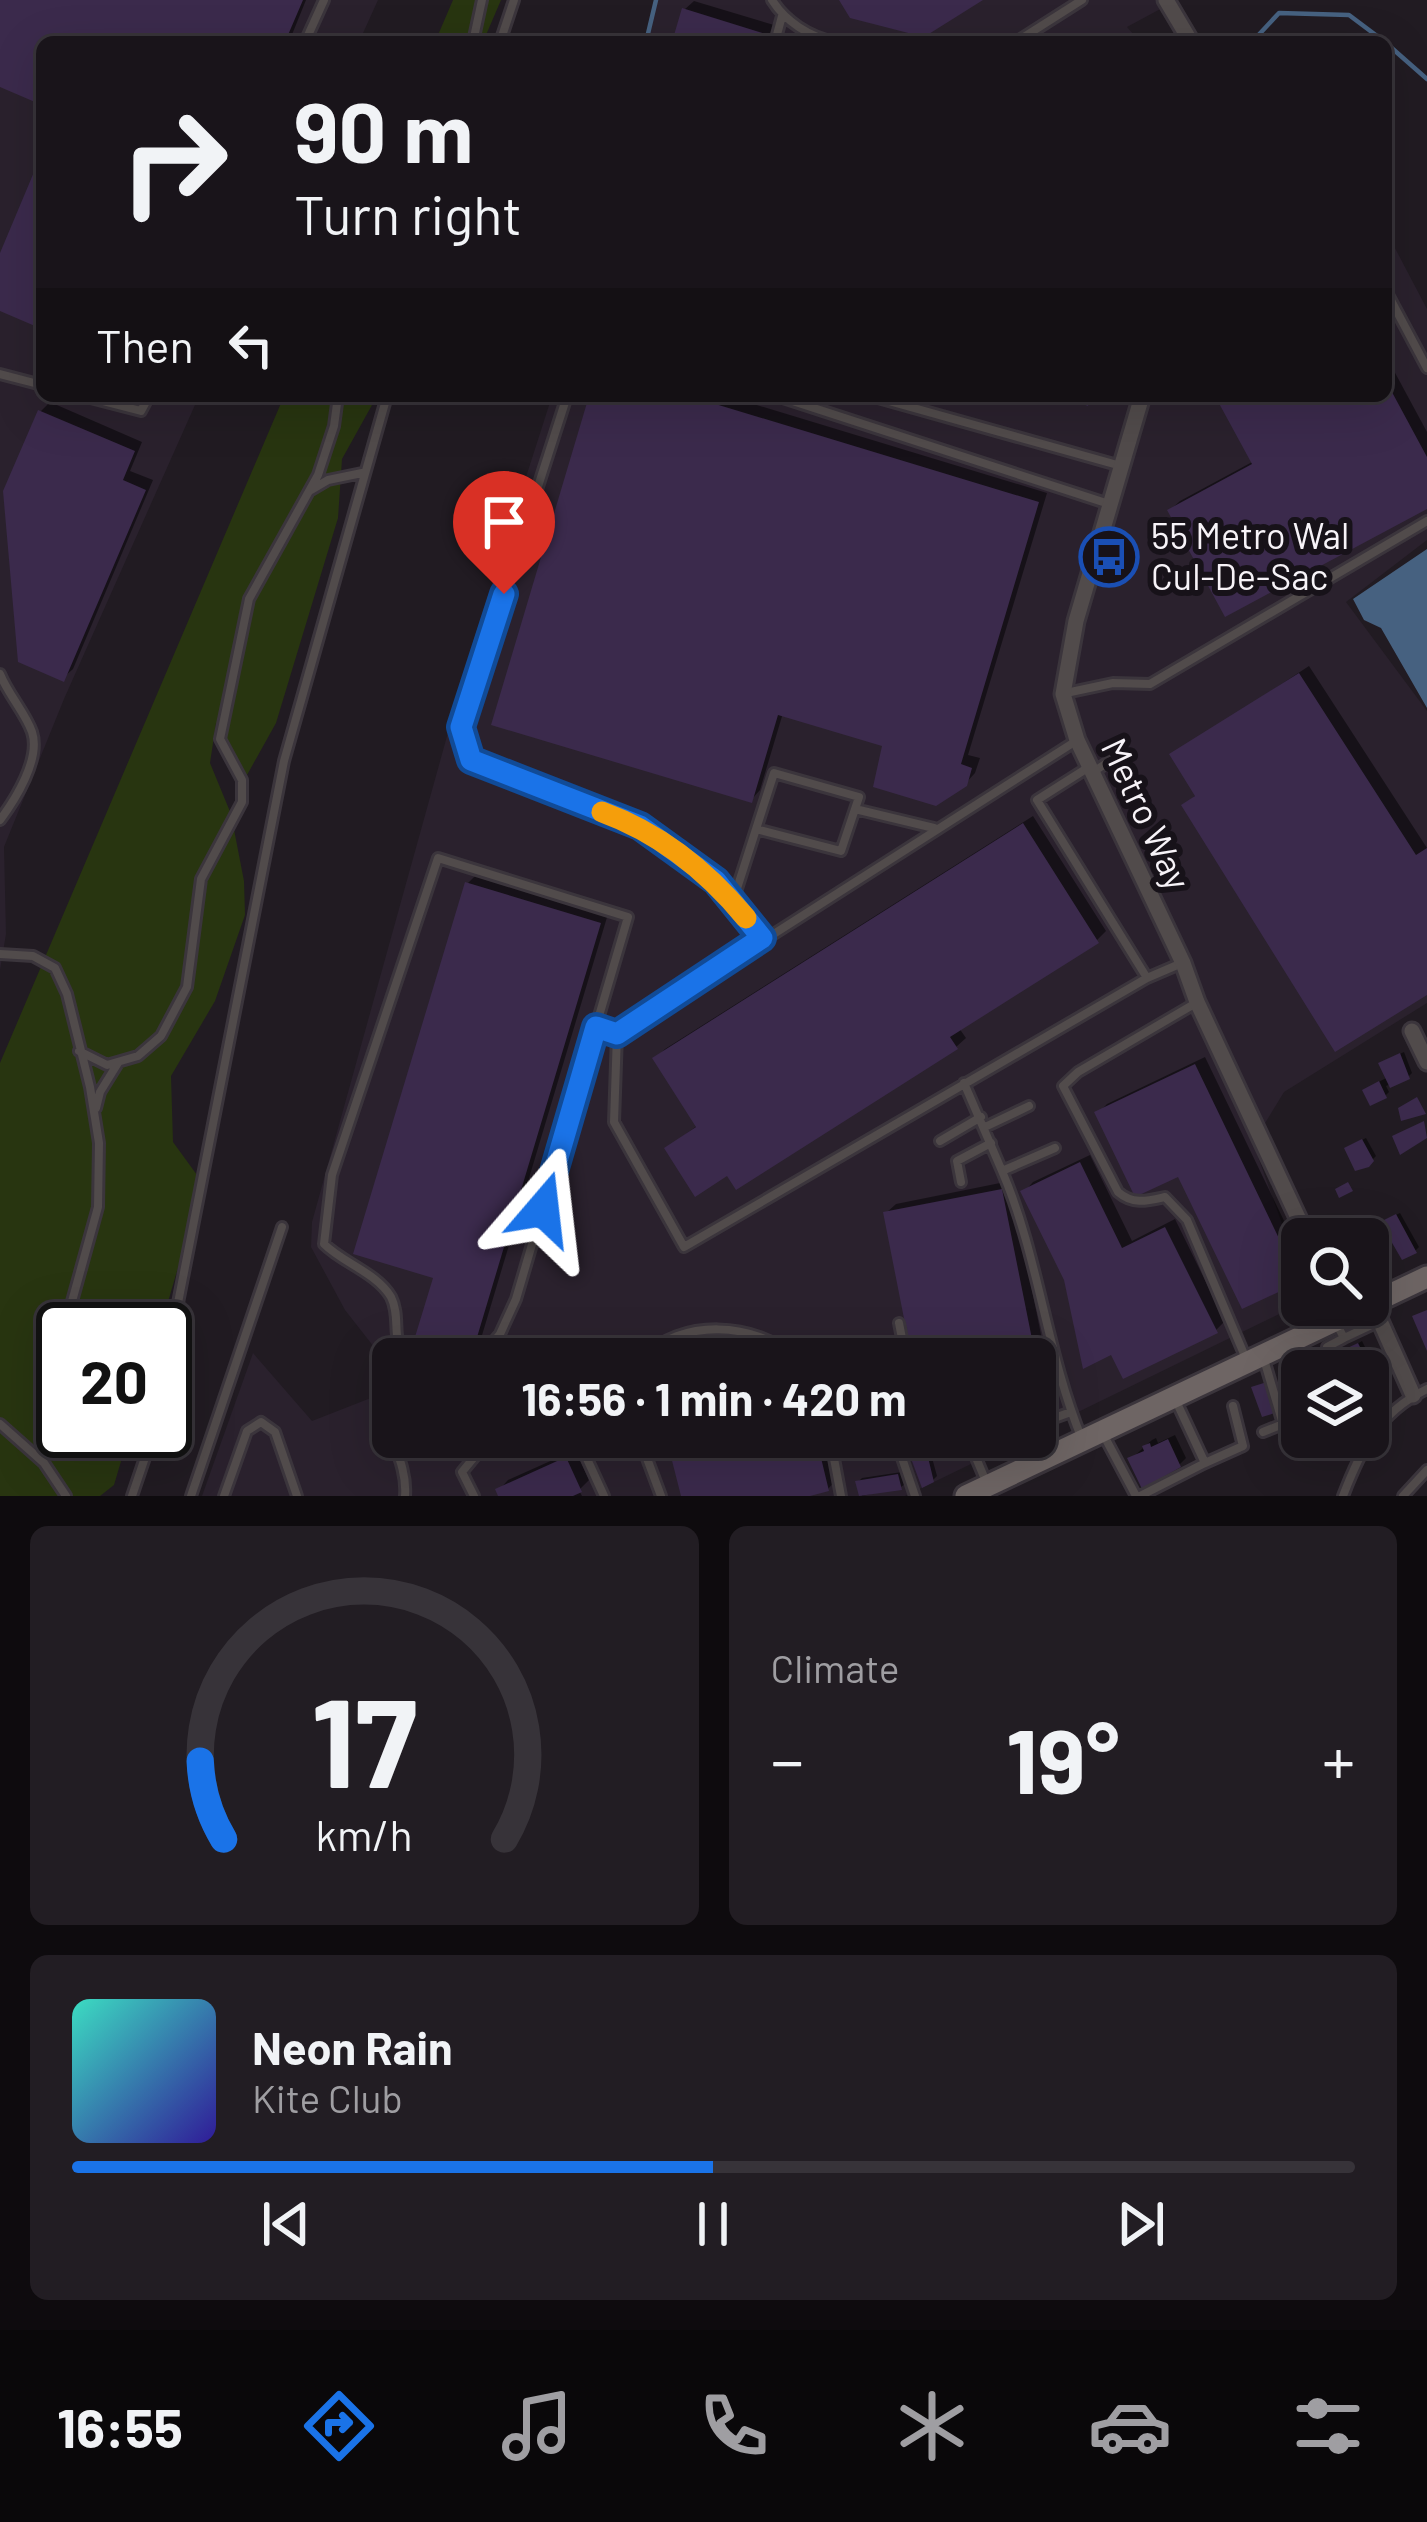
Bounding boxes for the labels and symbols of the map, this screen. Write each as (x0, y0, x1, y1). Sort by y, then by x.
pin (453, 471, 555, 594)
place label: 55 Metro Wal Cul-De-Sac (1151, 513, 1349, 597)
bus stop icon: 55 Metro Wal Cul-De-Sac (1078, 526, 1140, 588)
street label: Metro Way (1094, 731, 1201, 896)
position arrow (480, 1146, 606, 1272)
speed limit sign: 20 (36, 1302, 192, 1458)

